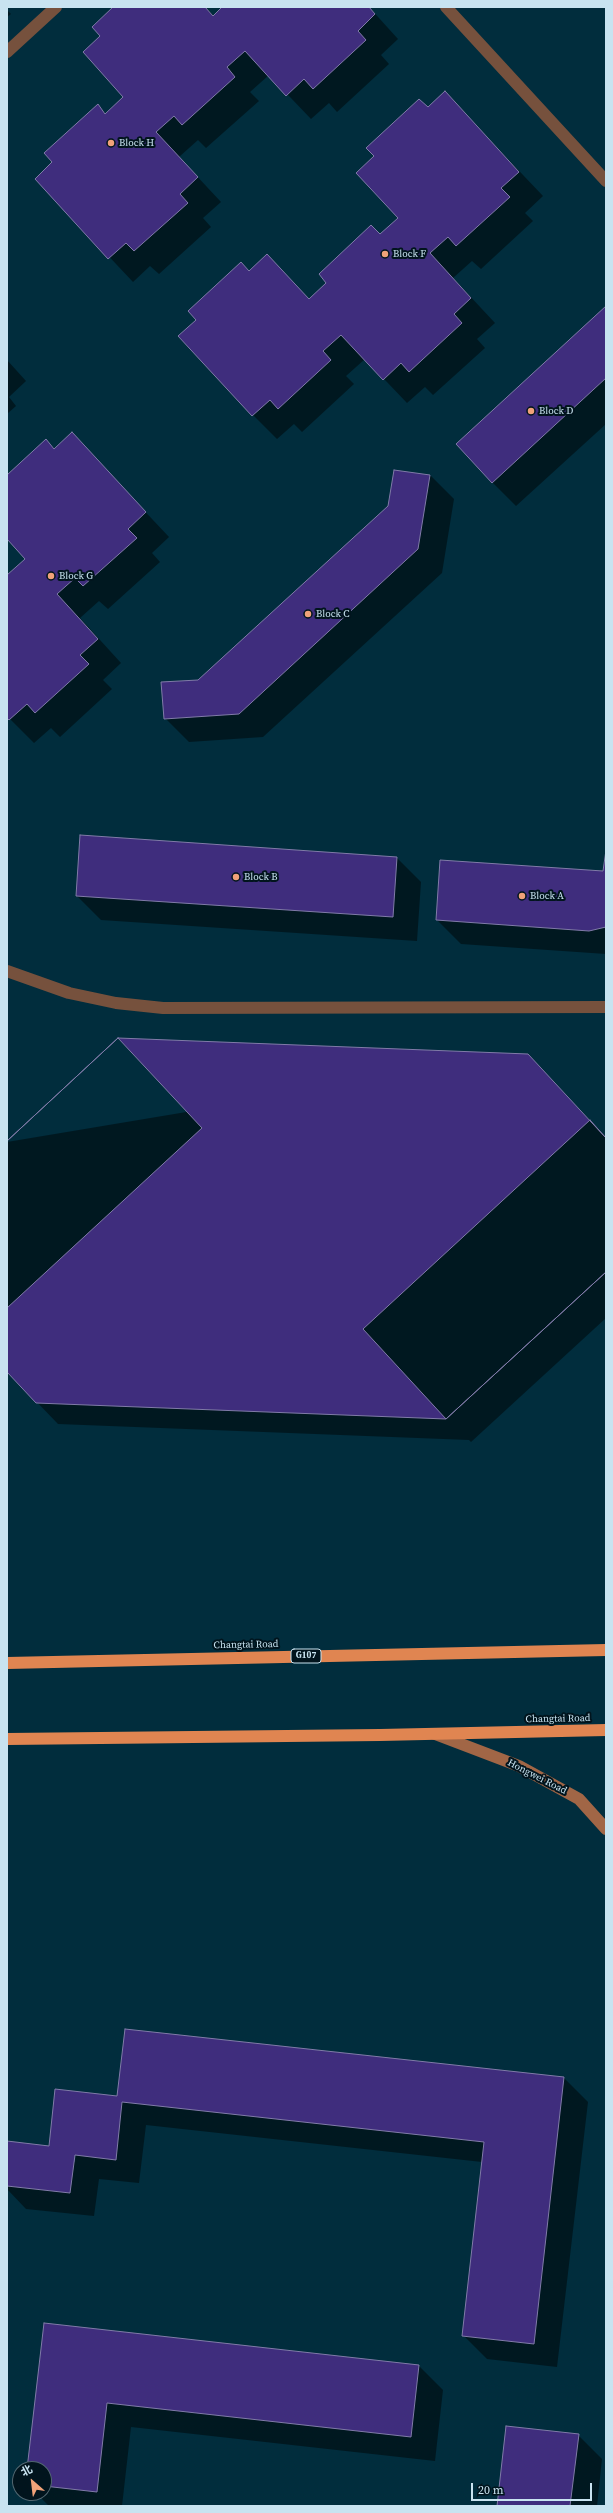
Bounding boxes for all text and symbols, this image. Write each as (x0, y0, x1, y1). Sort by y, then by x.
place label: Block H (119, 137, 154, 149)
marker: Block H (106, 138, 116, 148)
place label: Block F (393, 248, 426, 260)
marker: Block F (380, 249, 390, 259)
place label: Block D (539, 405, 573, 417)
marker: Block D (526, 406, 536, 416)
place label: Block G (59, 570, 93, 582)
marker: Block G (46, 571, 56, 581)
place label: Block C (316, 608, 350, 620)
marker: Block C (303, 609, 313, 619)
place label: Block B (244, 871, 278, 883)
marker: Block B (231, 872, 241, 882)
place label: Block A (530, 890, 564, 902)
marker: Block A (517, 891, 527, 901)
street label: Changtai Road (213, 1638, 279, 1652)
road number: G107 (291, 1649, 321, 1663)
street label: Changtai Road (525, 1712, 591, 1726)
street label: Hongwei Road (505, 1757, 569, 1797)
north arrow (12, 2461, 52, 2501)
text: 北 (18, 2462, 35, 2480)
scale bar (473, 2475, 594, 2501)
text: 20 m (478, 2482, 504, 2498)

